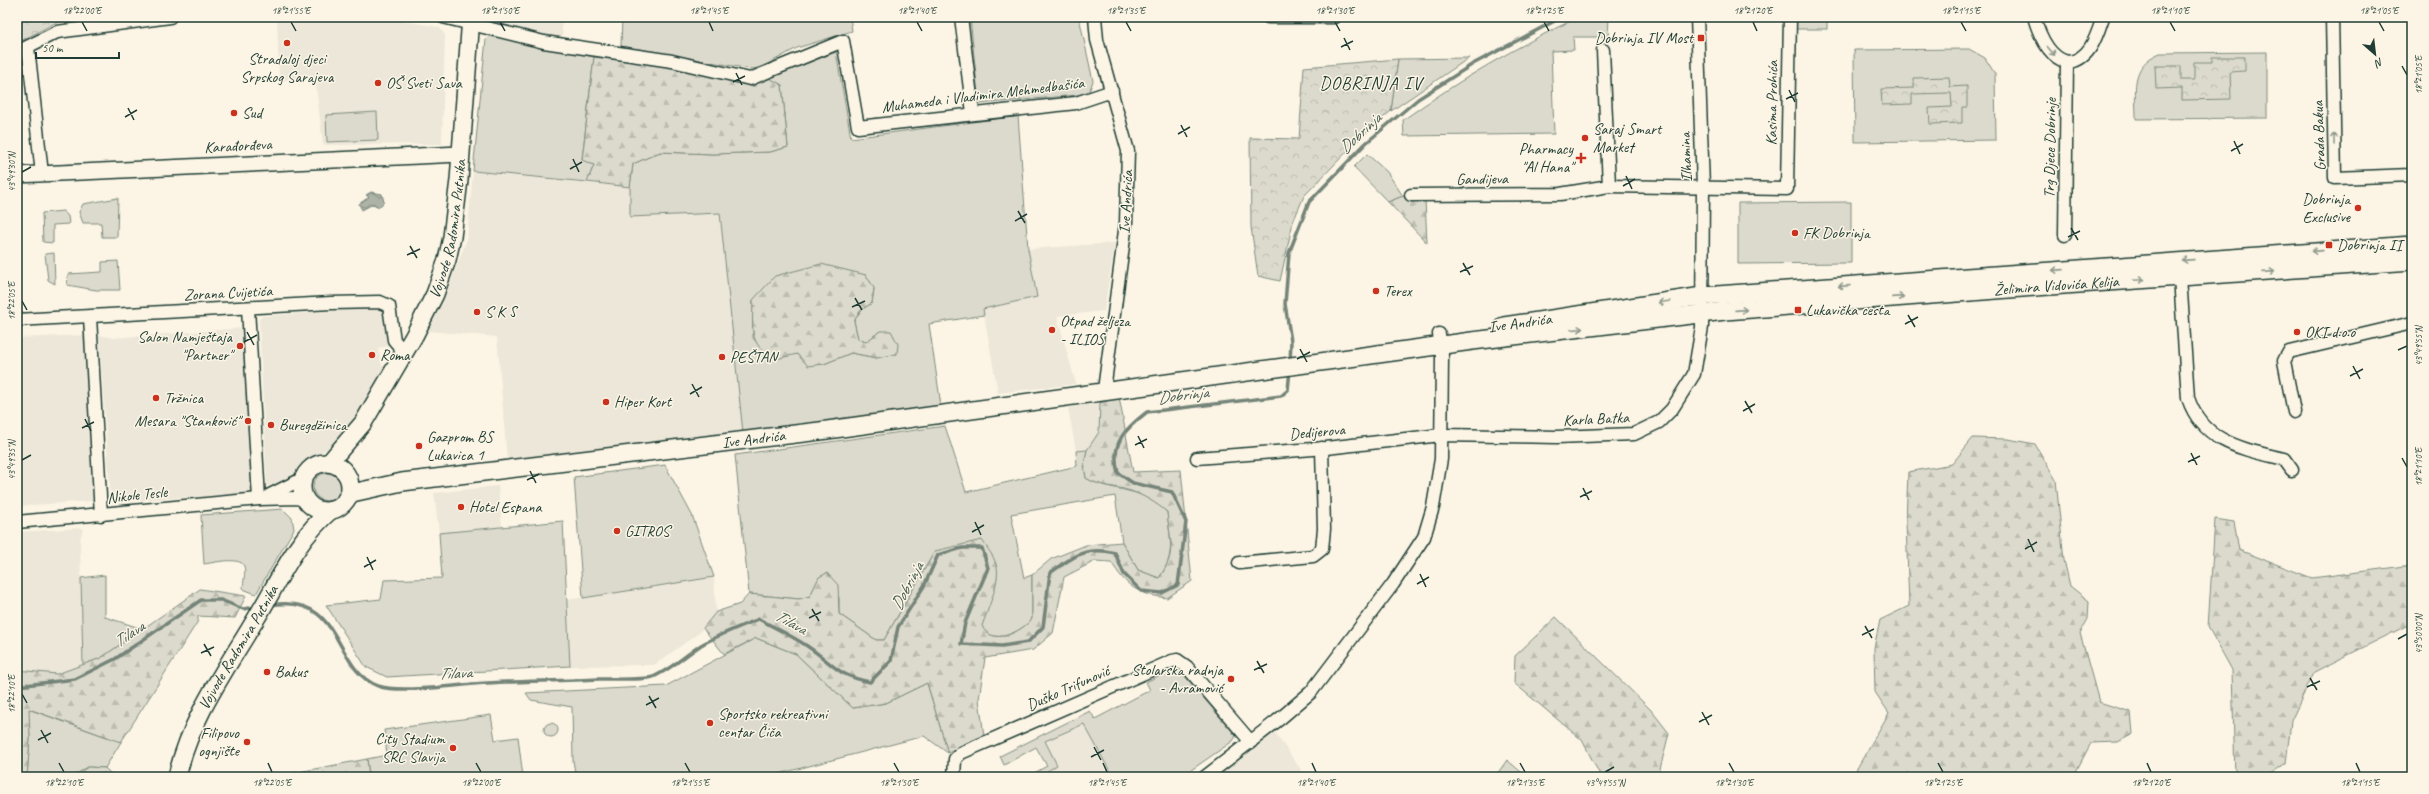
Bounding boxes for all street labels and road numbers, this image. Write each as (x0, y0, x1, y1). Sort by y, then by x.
street label: Kasima Prohića (1761, 59, 1783, 146)
street label: Muhameda i Vladimira Mehmedbašića (881, 73, 1086, 117)
street label: Trg Djece Dobrinje (2039, 96, 2061, 198)
street label: Grada Bakua (2308, 99, 2330, 171)
street label: Ilhamina (1675, 131, 1697, 182)
street label: Karađorđeva (204, 134, 274, 158)
street label: Vojvode Radomira Putnika (424, 158, 471, 302)
street label: Ive Andrića (1114, 169, 1138, 234)
street label: Gandijeva (1456, 169, 1509, 189)
street label: Želimira Vidovića Kelija (1993, 271, 2120, 300)
street label: Zorana Cvijetića (183, 281, 274, 305)
street label: Ive Andrića (1487, 309, 1554, 337)
street label: Karla Batka (1563, 407, 1630, 431)
street label: Dedijerova (1288, 419, 1347, 444)
street label: Ive Andrića (721, 425, 787, 453)
street label: Nikole Tesle (106, 482, 170, 508)
street label: Vojvode Radomira Putnika (194, 581, 283, 713)
street label: Duško Trifunović (1023, 660, 1115, 715)

